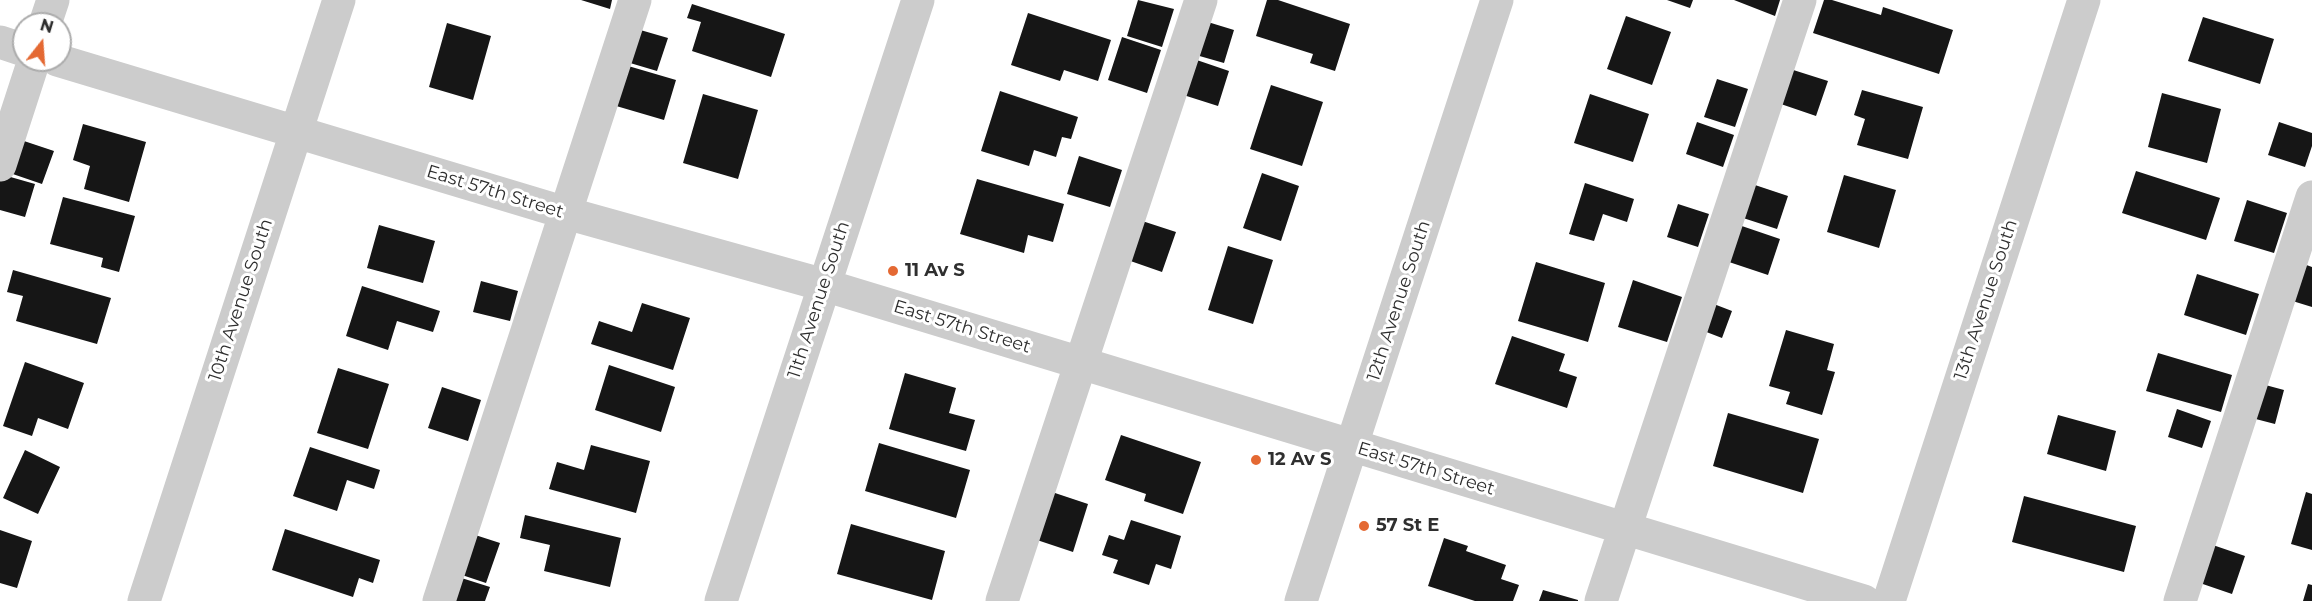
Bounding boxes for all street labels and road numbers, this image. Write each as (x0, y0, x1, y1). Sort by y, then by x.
street label: East 57th Street (424, 161, 566, 223)
street label: 10th Avenue South (205, 216, 277, 384)
street label: 13th Avenue South (1950, 217, 2022, 383)
street label: 12th Avenue South (1363, 218, 1435, 384)
street label: 11th Avenue South (783, 219, 855, 381)
street label: East 57th Street (891, 296, 1033, 358)
street label: East 57th Street (1355, 438, 1497, 500)

